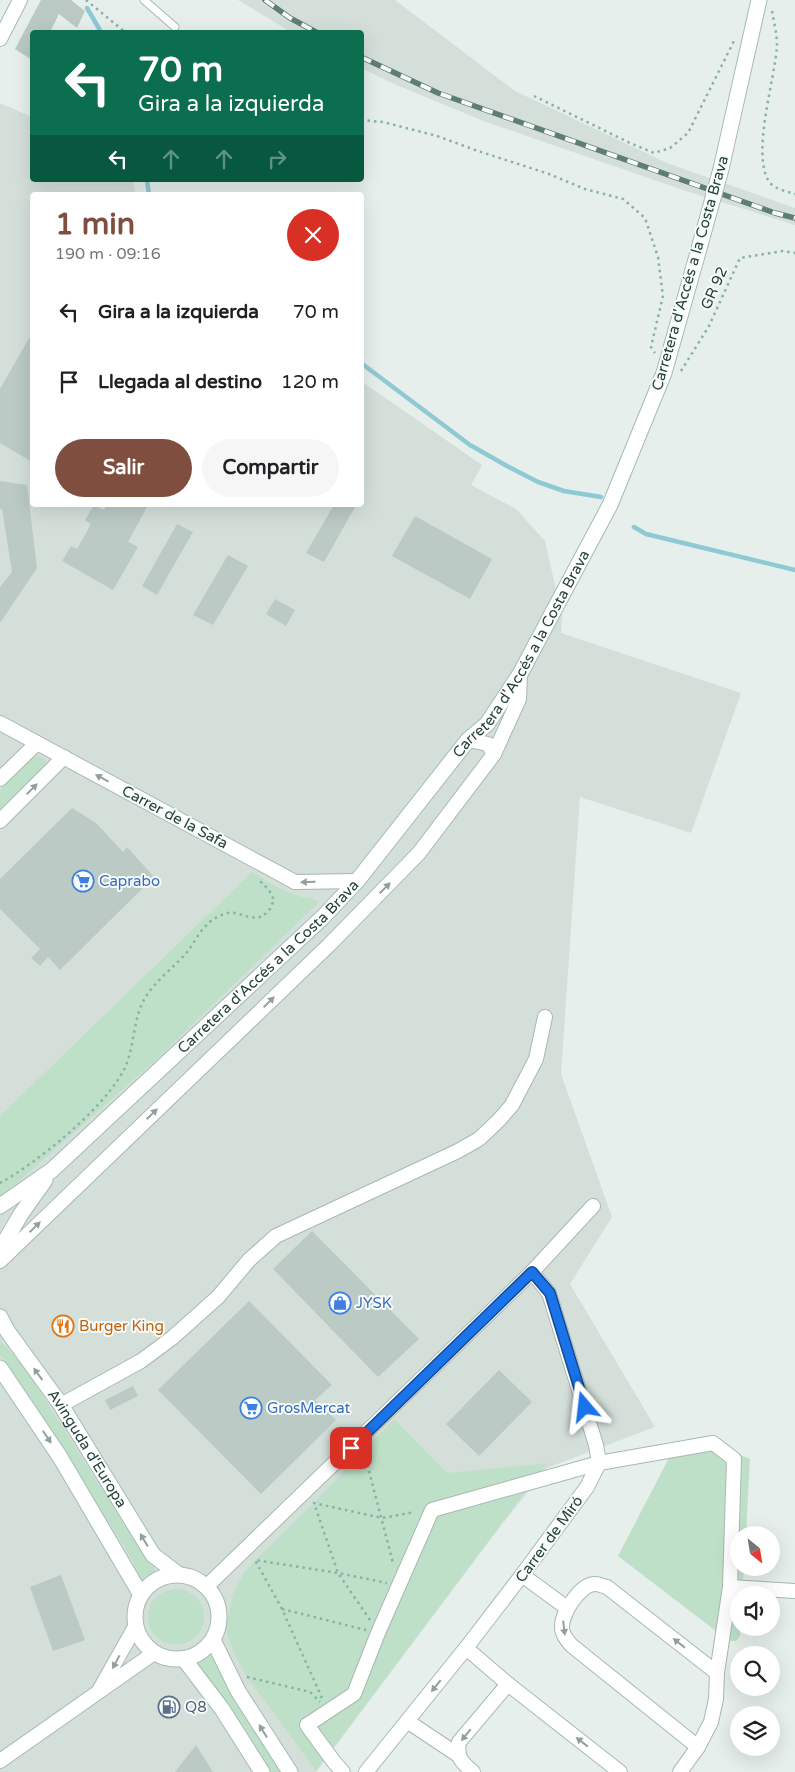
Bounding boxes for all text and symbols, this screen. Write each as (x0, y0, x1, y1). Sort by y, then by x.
text: 70 m (138, 49, 223, 91)
icon: left (55, 50, 120, 115)
text: Gira a la izquierda (138, 91, 324, 117)
icon: left (104, 145, 132, 173)
icon: ahead (157, 145, 185, 173)
icon: ahead (210, 145, 238, 173)
icon: right (263, 145, 291, 173)
street label: Carretera d'Accés a la Costa Brava (648, 153, 732, 393)
text: 1 min (55, 206, 135, 243)
button: close (287, 209, 339, 261)
text: 190 m · 09:16 (55, 244, 161, 264)
street label: GR 92 (697, 264, 731, 312)
icon: left (55, 298, 83, 326)
text: Gira a la izquierda (98, 301, 259, 323)
text: 70 m (293, 301, 339, 323)
icon: arrive (55, 368, 83, 396)
text: Llegada al destino (98, 371, 262, 393)
text: 120 m (281, 371, 339, 393)
button: Salir (55, 439, 192, 497)
button: Compartir (202, 439, 339, 497)
street label: Carretera d'Accés a la Costa Brava (449, 547, 593, 761)
one-way arrow (95, 774, 109, 782)
street label: Carrer de la Safa (119, 781, 231, 853)
one-way arrow (26, 784, 38, 796)
supermarket icon: Caprabo (71, 869, 95, 893)
place label: Caprabo (99, 872, 160, 890)
street label: Carretera d'Accés a la Costa Brava (174, 876, 362, 1057)
one-way arrow (300, 878, 316, 886)
one-way arrow (379, 882, 391, 894)
one-way arrow (263, 996, 275, 1008)
one-way arrow (146, 1108, 158, 1120)
one-way arrow (29, 1221, 41, 1233)
shop icon: JYSK (328, 1291, 352, 1315)
place label: JYSK (356, 1294, 392, 1312)
restaurant icon: Burger King (51, 1314, 75, 1338)
place label: Burger King (79, 1317, 164, 1335)
one-way arrow (33, 1367, 43, 1380)
position arrow (558, 1380, 610, 1432)
street label: Avinguda d'Europa (44, 1386, 131, 1511)
supermarket icon: GrosMercat (239, 1396, 263, 1420)
place label: GrosMercat (267, 1399, 351, 1417)
pin (330, 1427, 372, 1469)
one-way arrow (42, 1430, 52, 1444)
icon: arrive (337, 1434, 365, 1462)
street label: Carrer de Miró (511, 1492, 587, 1586)
north arrow (730, 1526, 780, 1576)
map controls (730, 1526, 780, 1756)
one-way arrow (139, 1534, 148, 1547)
button: sound (730, 1586, 780, 1636)
one-way arrow (560, 1621, 568, 1637)
one-way arrow (673, 1637, 686, 1648)
button: search (730, 1646, 780, 1696)
one-way arrow (112, 1655, 121, 1668)
one-way arrow (430, 1679, 441, 1692)
fuel station icon: Q8 (157, 1695, 181, 1719)
place label: Q8 (185, 1698, 207, 1716)
button: layers (730, 1706, 780, 1756)
one-way arrow (259, 1724, 268, 1737)
one-way arrow (460, 1728, 471, 1741)
one-way arrow (575, 1737, 589, 1747)

